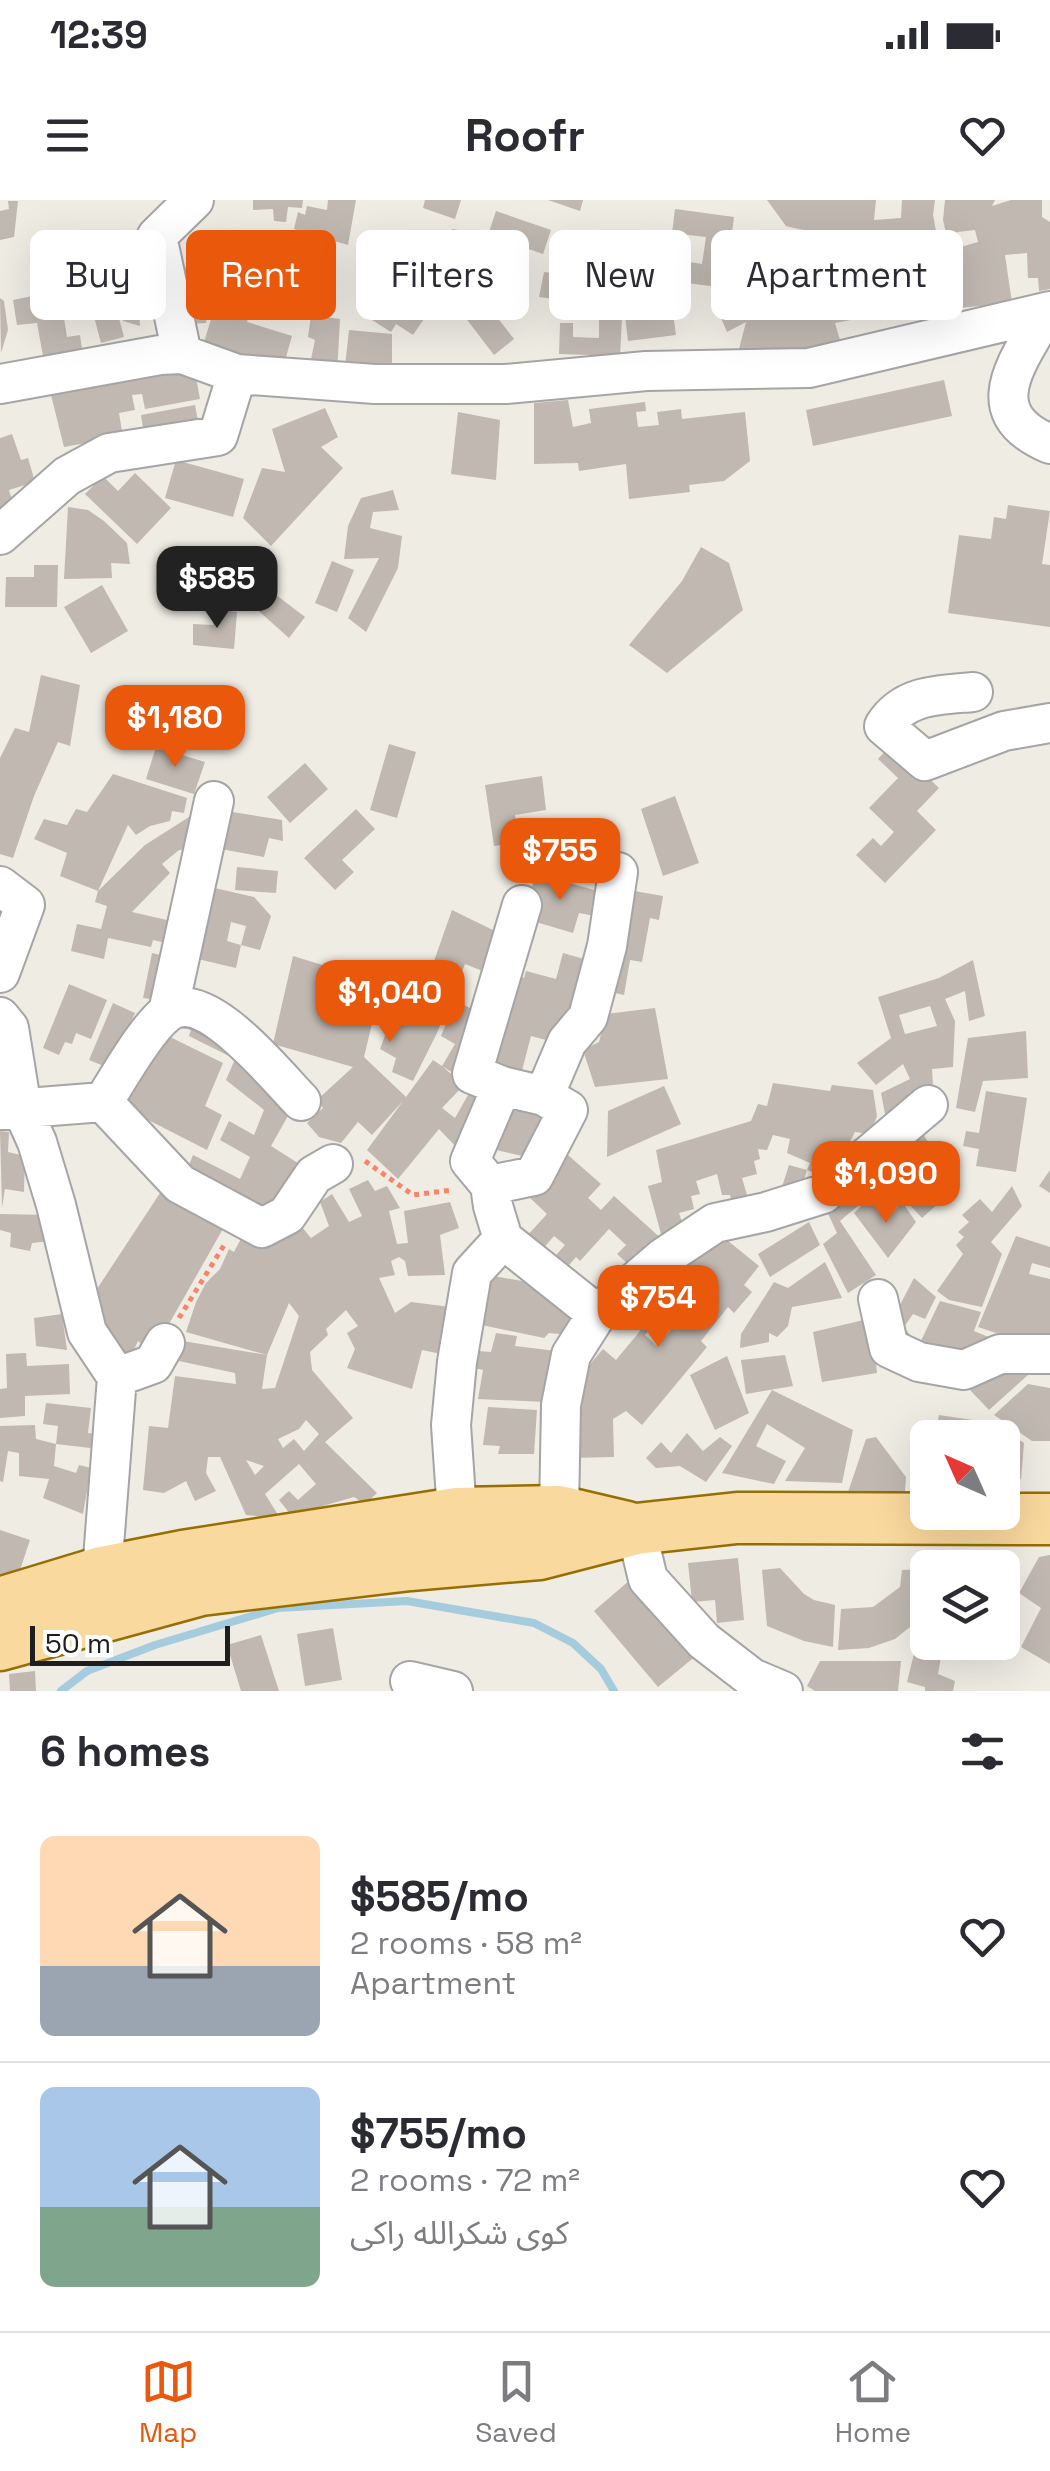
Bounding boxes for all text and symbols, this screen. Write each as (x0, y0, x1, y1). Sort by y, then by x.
text: 12:39 (50, 11, 148, 59)
text: Roofr (465, 107, 585, 164)
icon: menu (40, 108, 95, 163)
icon: heart (955, 108, 1010, 163)
chip: Buy (30, 230, 166, 320)
chip: Rent (186, 230, 336, 320)
chip: Filters (356, 230, 529, 320)
chip: New (549, 230, 691, 320)
chip: Apartment (711, 230, 963, 320)
pin: $585 (158, 546, 276, 631)
text: $585 (179, 558, 256, 598)
pin: $1,180 (94, 685, 256, 770)
text: $1,180 (127, 697, 223, 737)
pin: $755 (501, 818, 619, 903)
text: $755 (522, 830, 598, 870)
pin: $1,040 (309, 960, 471, 1045)
text: $1,040 (338, 972, 442, 1012)
pin: $1,090 (805, 1141, 967, 1226)
text: $1,090 (834, 1153, 938, 1193)
pin: $754 (599, 1265, 717, 1350)
text: $754 (620, 1277, 696, 1317)
north arrow (910, 1420, 1020, 1530)
map controls (910, 1420, 1020, 1660)
button: layers (910, 1550, 1020, 1660)
scale bar (30, 1621, 230, 1666)
text: 50 m (45, 1625, 111, 1661)
icon: filters (955, 1724, 1010, 1779)
text: 6 homes (40, 1725, 210, 1778)
text: $585/mo (350, 1870, 529, 1923)
icon: home (120, 1876, 240, 1996)
icon: heart (955, 1909, 1010, 1964)
text: 2 rooms · 58 m² (350, 1923, 582, 1963)
text: Apartment (350, 1963, 516, 2003)
text: $755/mo (350, 2107, 527, 2160)
icon: home (120, 2127, 240, 2247)
text: 2 rooms · 72 m² (350, 2160, 580, 2200)
icon: heart (955, 2160, 1010, 2215)
text: کوی شکرالله راکی (350, 2213, 569, 2253)
tab: Map (139, 2354, 197, 2450)
tab: Saved (475, 2354, 557, 2450)
tab: Home (835, 2354, 911, 2450)

